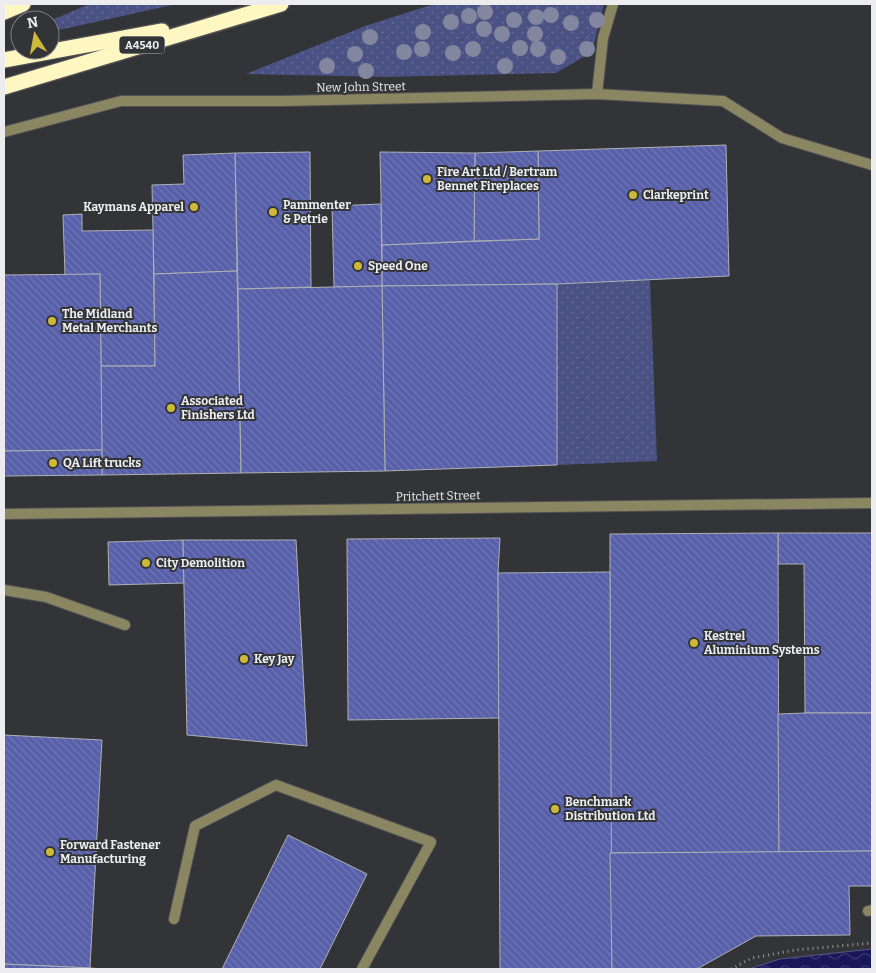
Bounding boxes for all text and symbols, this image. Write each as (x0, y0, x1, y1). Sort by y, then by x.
north arrow (10, 10, 60, 60)
text: N (26, 13, 40, 32)
road number: A4540 (120, 36, 164, 54)
street label: New John Street (316, 79, 407, 95)
place label: Fire Art Ltd / Bertram Bennet Fireplaces (437, 165, 558, 193)
marker: Fire Art Ltd / Bertram Bennet Fireplaces (421, 173, 433, 185)
place label: Clarkeprint (643, 188, 709, 202)
marker: Clarkeprint (627, 189, 639, 201)
place label: Pammenter & Petrie (283, 198, 351, 226)
place label: Kaymans Apparel (83, 200, 184, 214)
marker: Kaymans Apparel (188, 201, 200, 213)
marker: Pammenter & Petrie (267, 206, 279, 218)
place label: Speed One (368, 259, 428, 273)
marker: Speed One (352, 260, 364, 272)
place label: The Midland Metal Merchants (62, 307, 157, 335)
marker: The Midland Metal Merchants (46, 315, 58, 327)
place label: Associated Finishers Ltd (181, 394, 256, 422)
marker: Associated Finishers Ltd (165, 402, 177, 414)
place label: QA Lift trucks (63, 456, 141, 470)
marker: QA Lift trucks (47, 457, 59, 469)
street label: Pritchett Street (395, 488, 481, 504)
place label: City Demolition (156, 556, 245, 570)
marker: City Demolition (140, 557, 152, 569)
place label: Kestrel Aluminium Systems (704, 629, 820, 657)
marker: Kestrel Aluminium Systems (688, 637, 700, 649)
place label: Key Jay (254, 652, 295, 666)
marker: Key Jay (238, 653, 250, 665)
place label: Benchmark Distribution Ltd (565, 795, 656, 823)
marker: Benchmark Distribution Ltd (549, 803, 561, 815)
place label: Forward Fastener Manufacturing (60, 838, 161, 866)
marker: Forward Fastener Manufacturing (44, 846, 56, 858)

